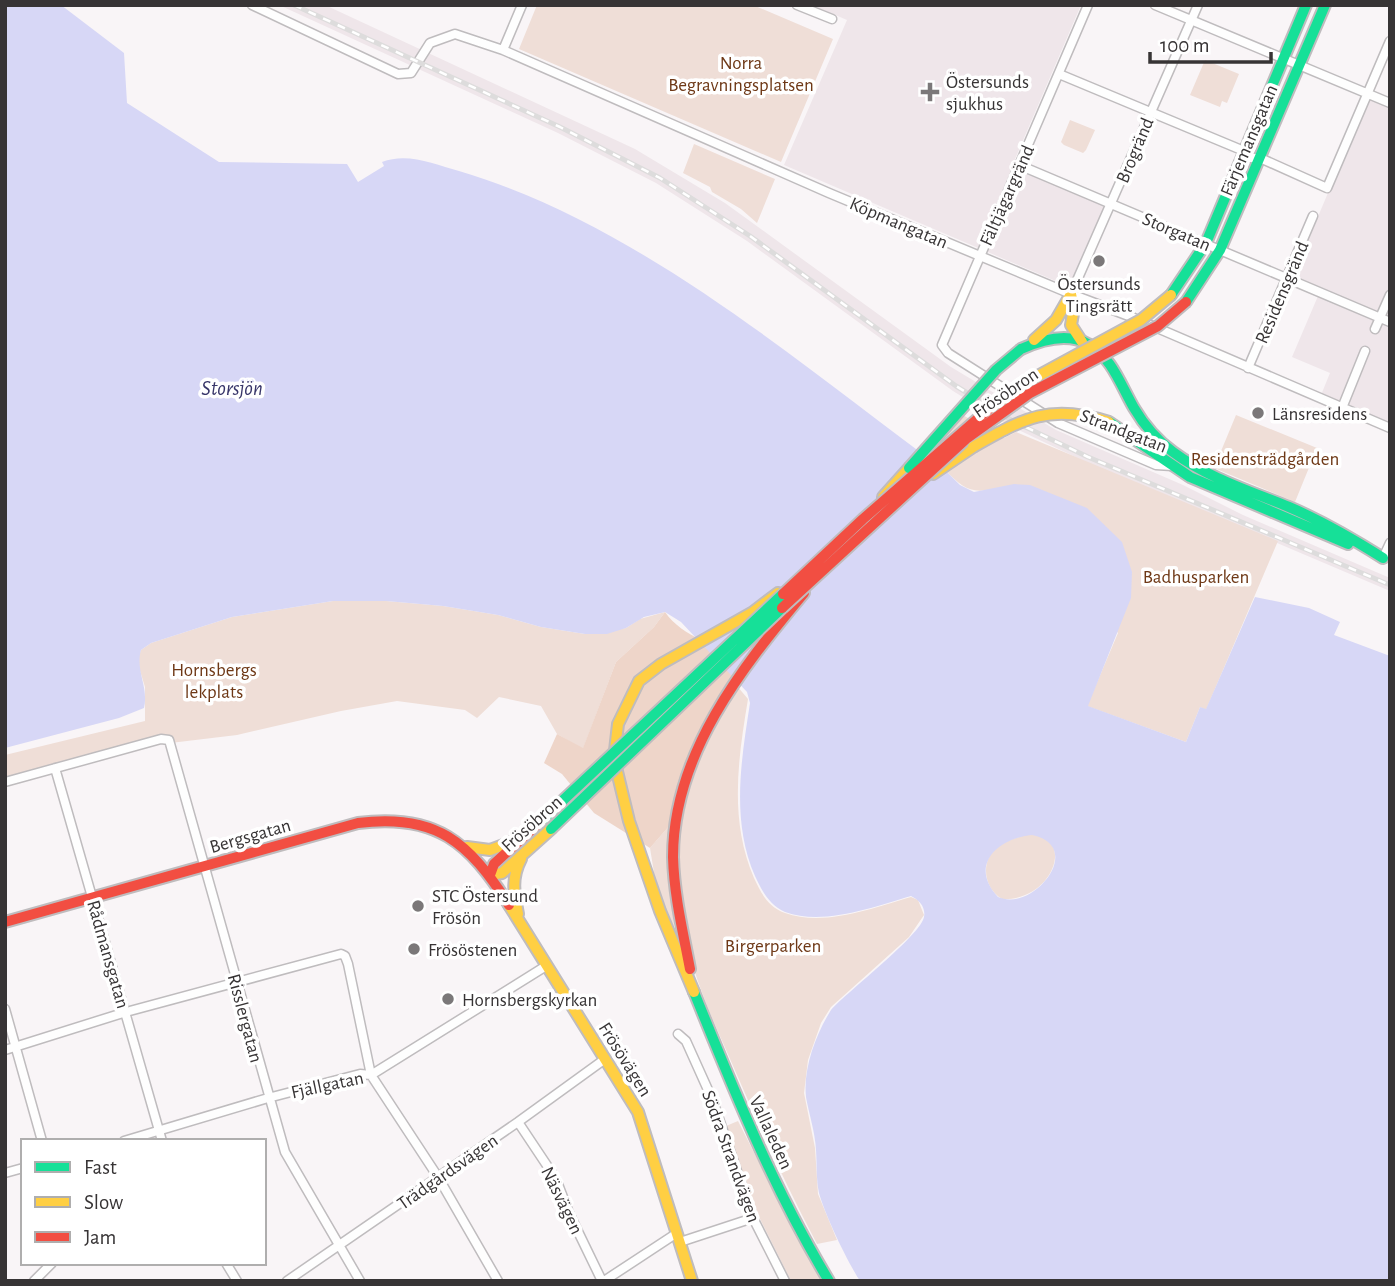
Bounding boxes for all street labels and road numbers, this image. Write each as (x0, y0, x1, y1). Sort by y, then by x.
street label: Färjemansgatan (1217, 82, 1281, 199)
street label: Brogränd (1113, 115, 1158, 186)
street label: Fältjägargränd (977, 142, 1038, 249)
street label: Köpmangatan (847, 194, 950, 253)
street label: Storgatan (1139, 210, 1213, 255)
street label: Residensgränd (1252, 239, 1313, 347)
street label: Frösöbron (970, 365, 1042, 422)
street label: Strandgatan (1077, 406, 1170, 457)
street label: Frösöbron (498, 792, 566, 856)
street label: Bergsgatan (208, 816, 293, 857)
street label: Rådmansgatan (83, 898, 132, 1011)
street label: Risslergatan (224, 972, 266, 1065)
street label: Frösövägen (595, 1019, 655, 1100)
street label: Fjällgatan (289, 1069, 365, 1102)
street label: Södra Strandvägen (698, 1088, 763, 1225)
street label: Vallaleden (745, 1093, 796, 1172)
street label: Trädgårdsvägen (394, 1131, 501, 1214)
street label: Näsvägen (537, 1164, 586, 1238)

